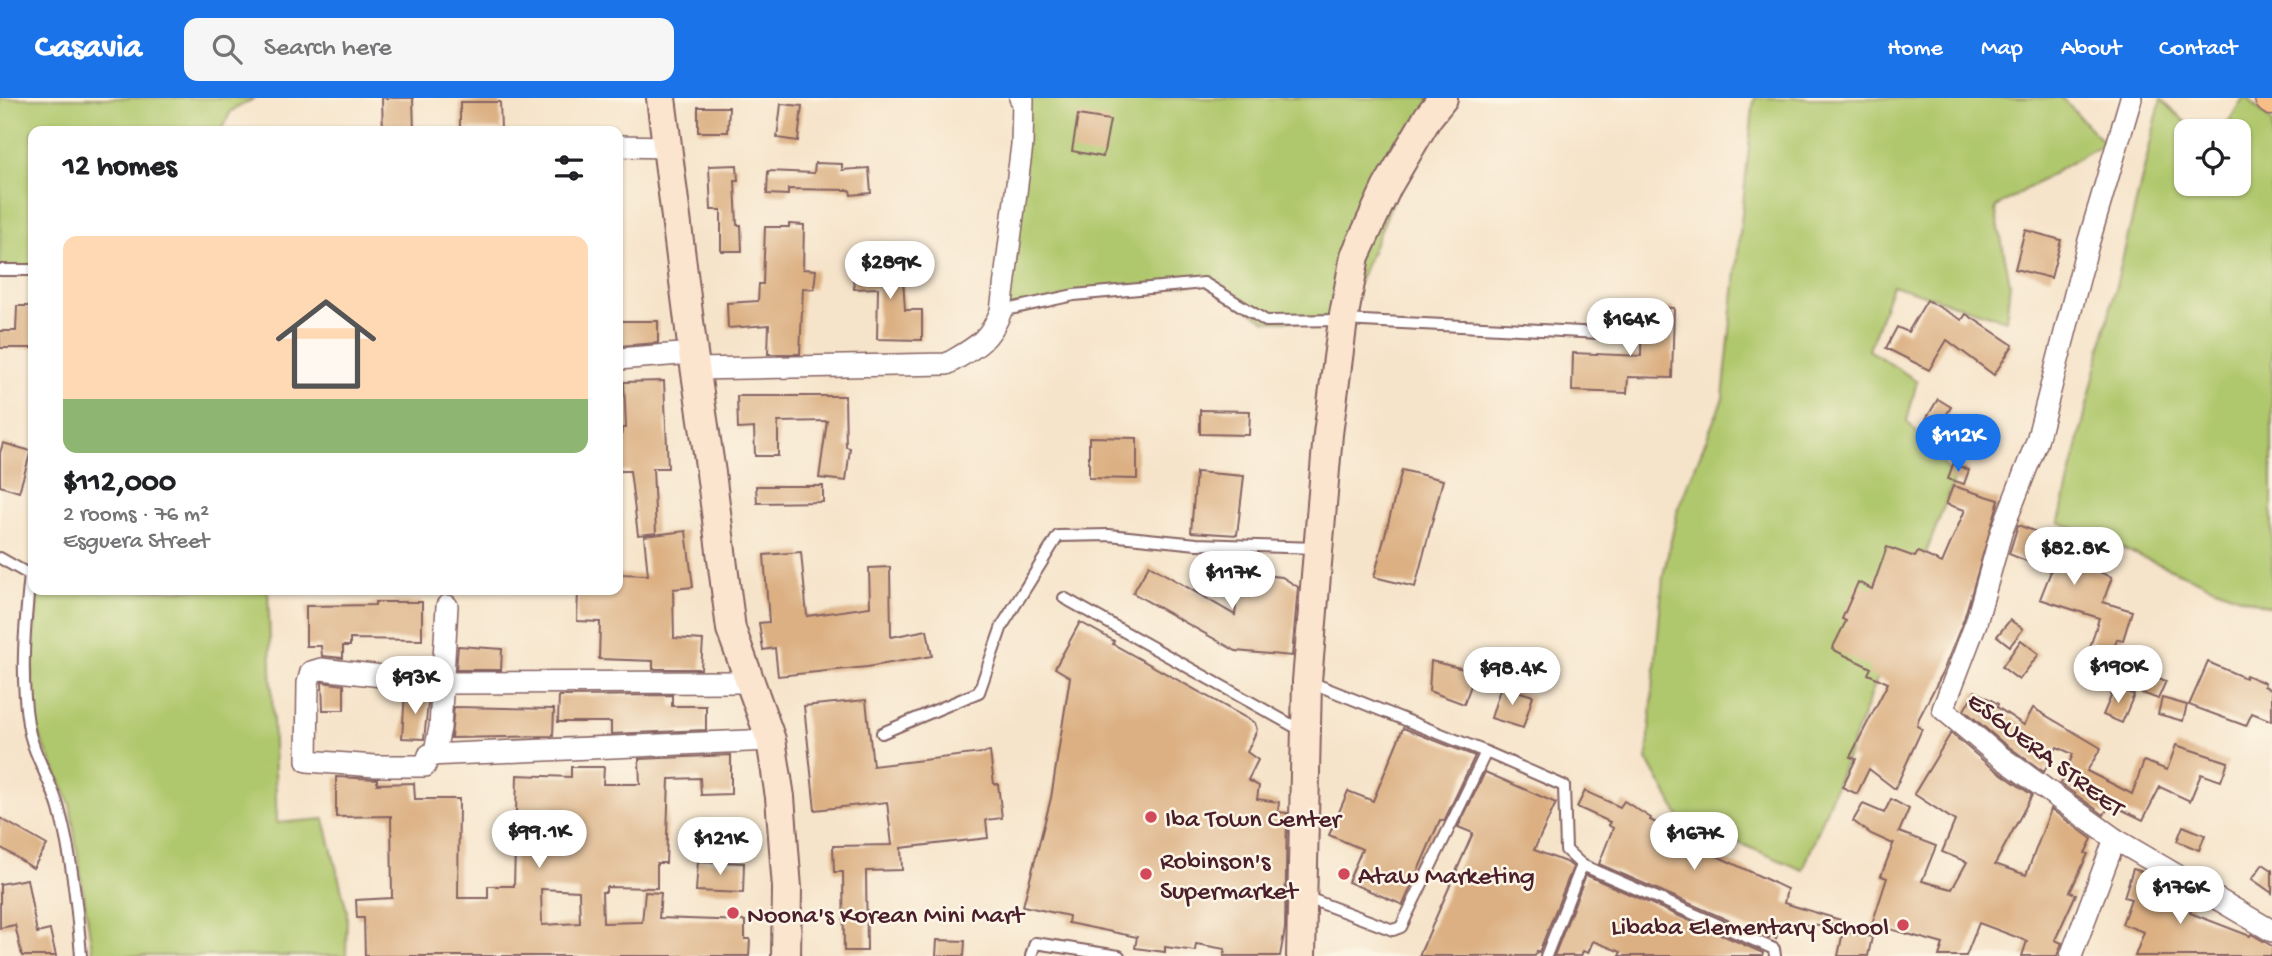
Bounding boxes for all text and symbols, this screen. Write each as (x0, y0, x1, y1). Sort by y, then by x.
search box (184, 18, 674, 81)
text: Casavia (35, 30, 142, 68)
icon: search (208, 30, 246, 68)
text: Search here (264, 34, 392, 65)
text: Home (1887, 35, 1943, 64)
text: Map (1981, 35, 2023, 64)
text: About (2061, 35, 2121, 64)
text: Contact (2159, 35, 2237, 64)
map controls (2174, 119, 2251, 196)
button: locate (2174, 119, 2251, 196)
icon: filters (550, 149, 588, 187)
text: 12 homes (63, 151, 176, 186)
pin: $289K (841, 242, 939, 301)
text: $289K (861, 250, 919, 277)
icon: home (263, 281, 389, 407)
pin: $164K (1581, 299, 1679, 358)
text: $164K (1603, 307, 1657, 334)
pin: $112K (1909, 414, 2007, 474)
text: $112K (1932, 423, 1984, 450)
text: $112,000 (63, 467, 176, 502)
text: 2 rooms · 76 m² (63, 502, 209, 529)
pin: $82.8K (2017, 528, 2131, 587)
text: Esguera Street (63, 529, 209, 556)
text: $82.8K (2041, 536, 2107, 563)
pin: $117K (1183, 552, 1281, 611)
text: $117K (1205, 560, 1259, 587)
pin: $190K (2069, 646, 2167, 705)
pin: $98.4K (1455, 648, 1569, 707)
text: $190K (2090, 654, 2146, 681)
pin: $93K (374, 656, 456, 716)
text: $98.4K (1479, 656, 1545, 683)
text: $93K (392, 665, 438, 692)
street label: ESGUERA STREET (1959, 687, 2130, 826)
place label: Iba Town Center (1165, 806, 1344, 837)
marker: Iba Town Center (1143, 809, 1159, 825)
pin: $99.1K (482, 810, 596, 870)
pin: $167K (1645, 812, 1743, 872)
pin: $121K (671, 818, 769, 877)
text: $99.1K (508, 819, 570, 846)
text: $167K (1666, 821, 1722, 848)
text: $121K (694, 826, 746, 853)
place label: Robinson's Supermarket (1160, 848, 1300, 909)
place label: Ataw Marketing (1358, 863, 1535, 894)
marker: Robinson's Supermarket (1138, 866, 1154, 882)
marker: Ataw Marketing (1336, 866, 1352, 882)
pin: $176K (2131, 866, 2229, 926)
text: $176K (2152, 875, 2208, 902)
place label: Noona's Korean Mini Mart (747, 902, 1026, 933)
marker: Noona's Korean Mini Mart (725, 905, 741, 921)
place label: Libaba Elementary School (1611, 914, 1889, 945)
marker: Libaba Elementary School (1895, 917, 1911, 933)

